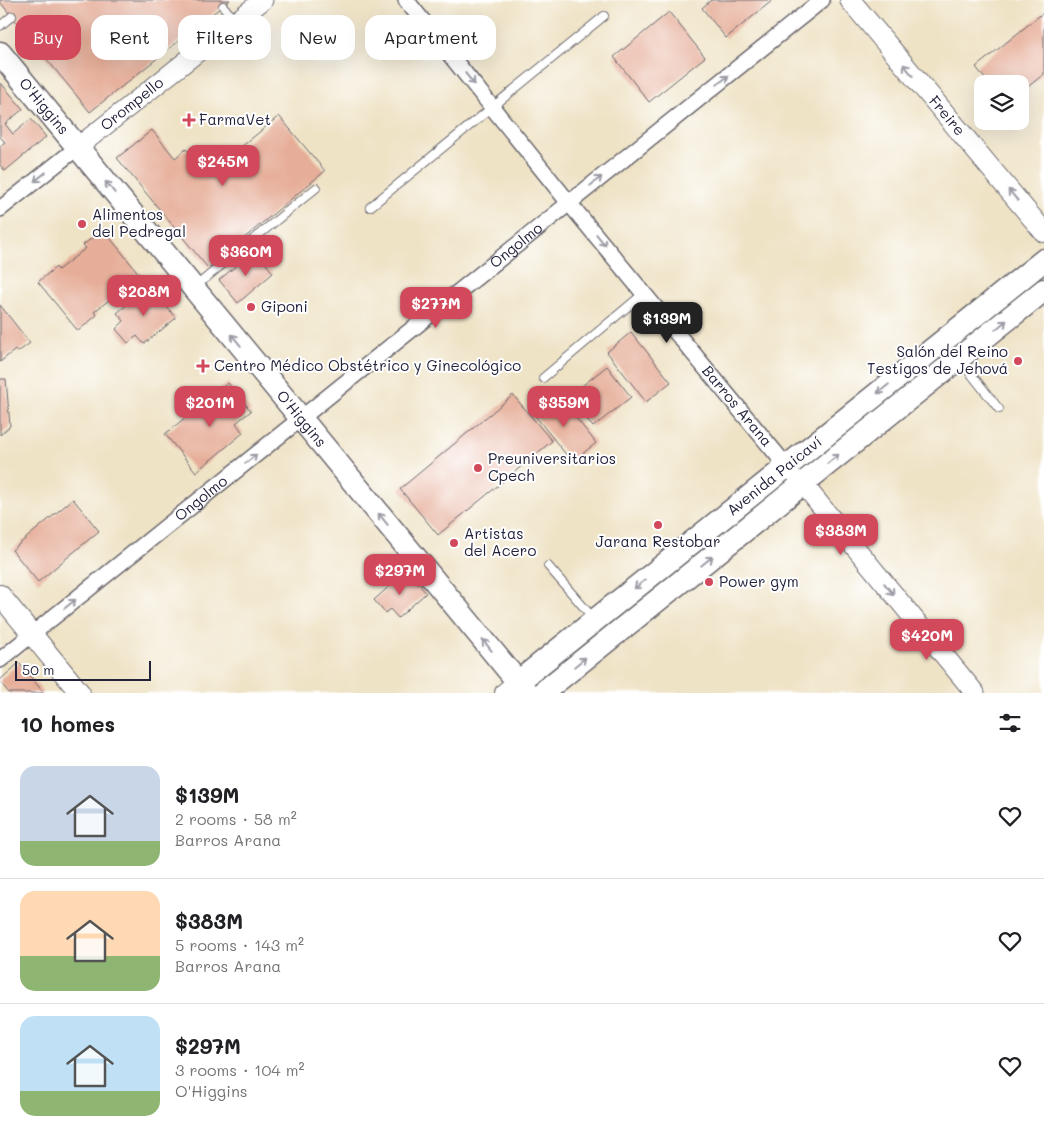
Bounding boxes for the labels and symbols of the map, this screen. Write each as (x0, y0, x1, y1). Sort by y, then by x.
one-way arrow (903, 64, 914, 77)
street label: Orompello (96, 72, 167, 135)
one-way arrow (464, 72, 475, 85)
street label: O'Higgins (15, 73, 74, 138)
one-way arrow (716, 74, 729, 85)
street label: Freire (925, 91, 970, 140)
place label: FarmaVet (199, 109, 271, 129)
marker: FarmaVet (183, 114, 195, 126)
pin: $245M (188, 144, 258, 187)
one-way arrow (34, 172, 47, 183)
one-way arrow (589, 176, 602, 187)
one-way arrow (105, 181, 116, 194)
one-way arrow (1007, 189, 1018, 202)
place label: Alimentos del Pedregal (92, 204, 186, 241)
street label: Ongolmo (485, 217, 546, 272)
marker: Alimentos del Pedregal (76, 218, 88, 230)
one-way arrow (595, 233, 606, 246)
pin: $360M (211, 234, 281, 277)
pin: $208M (109, 274, 179, 317)
pin: $277M (401, 286, 471, 329)
place label: Giponi (261, 296, 308, 316)
marker: Giponi (245, 301, 257, 313)
pin: $139M (632, 302, 702, 344)
one-way arrow (994, 319, 1007, 330)
one-way arrow (230, 333, 241, 346)
place label: Salón del Reino Testigos de Jehová (867, 341, 1008, 378)
place label: Centro Médico Obstétrico y Ginecológico (214, 355, 521, 375)
marker: Salón del Reino Testigos de Jehová (1012, 355, 1024, 367)
marker: Centro Médico Obstétrico y Ginecológico (196, 359, 210, 373)
street label: Barros Arana (698, 361, 777, 450)
one-way arrow (877, 384, 890, 395)
pin: $201M (175, 386, 245, 428)
street label: O'Higgins (273, 386, 331, 451)
pin: $359M (529, 386, 599, 428)
street label: Avenida Paicaví (722, 431, 826, 520)
place label: Preuniversitarios Cpech (488, 448, 616, 485)
one-way arrow (244, 453, 257, 464)
one-way arrow (827, 454, 840, 465)
marker: Preuniversitarios Cpech (472, 462, 484, 474)
street label: Ongolmo (170, 470, 231, 525)
one-way arrow (378, 513, 389, 526)
pin: $383M (806, 514, 876, 556)
marker: Jarana Restobar (652, 519, 664, 531)
place label: Artistas del Acero (464, 523, 536, 560)
place label: Jarana Restobar (595, 531, 721, 551)
marker: Artistas del Acero (448, 537, 460, 549)
pin: $297M (365, 554, 435, 596)
one-way arrow (700, 555, 713, 566)
place label: Power gym (719, 571, 799, 591)
marker: Power gym (703, 576, 715, 588)
one-way arrow (634, 579, 647, 590)
one-way arrow (884, 582, 895, 595)
one-way arrow (63, 599, 76, 610)
pin: $420M (892, 618, 962, 661)
one-way arrow (481, 639, 492, 652)
one-way arrow (573, 657, 586, 668)
scale bar (15, 658, 151, 681)

